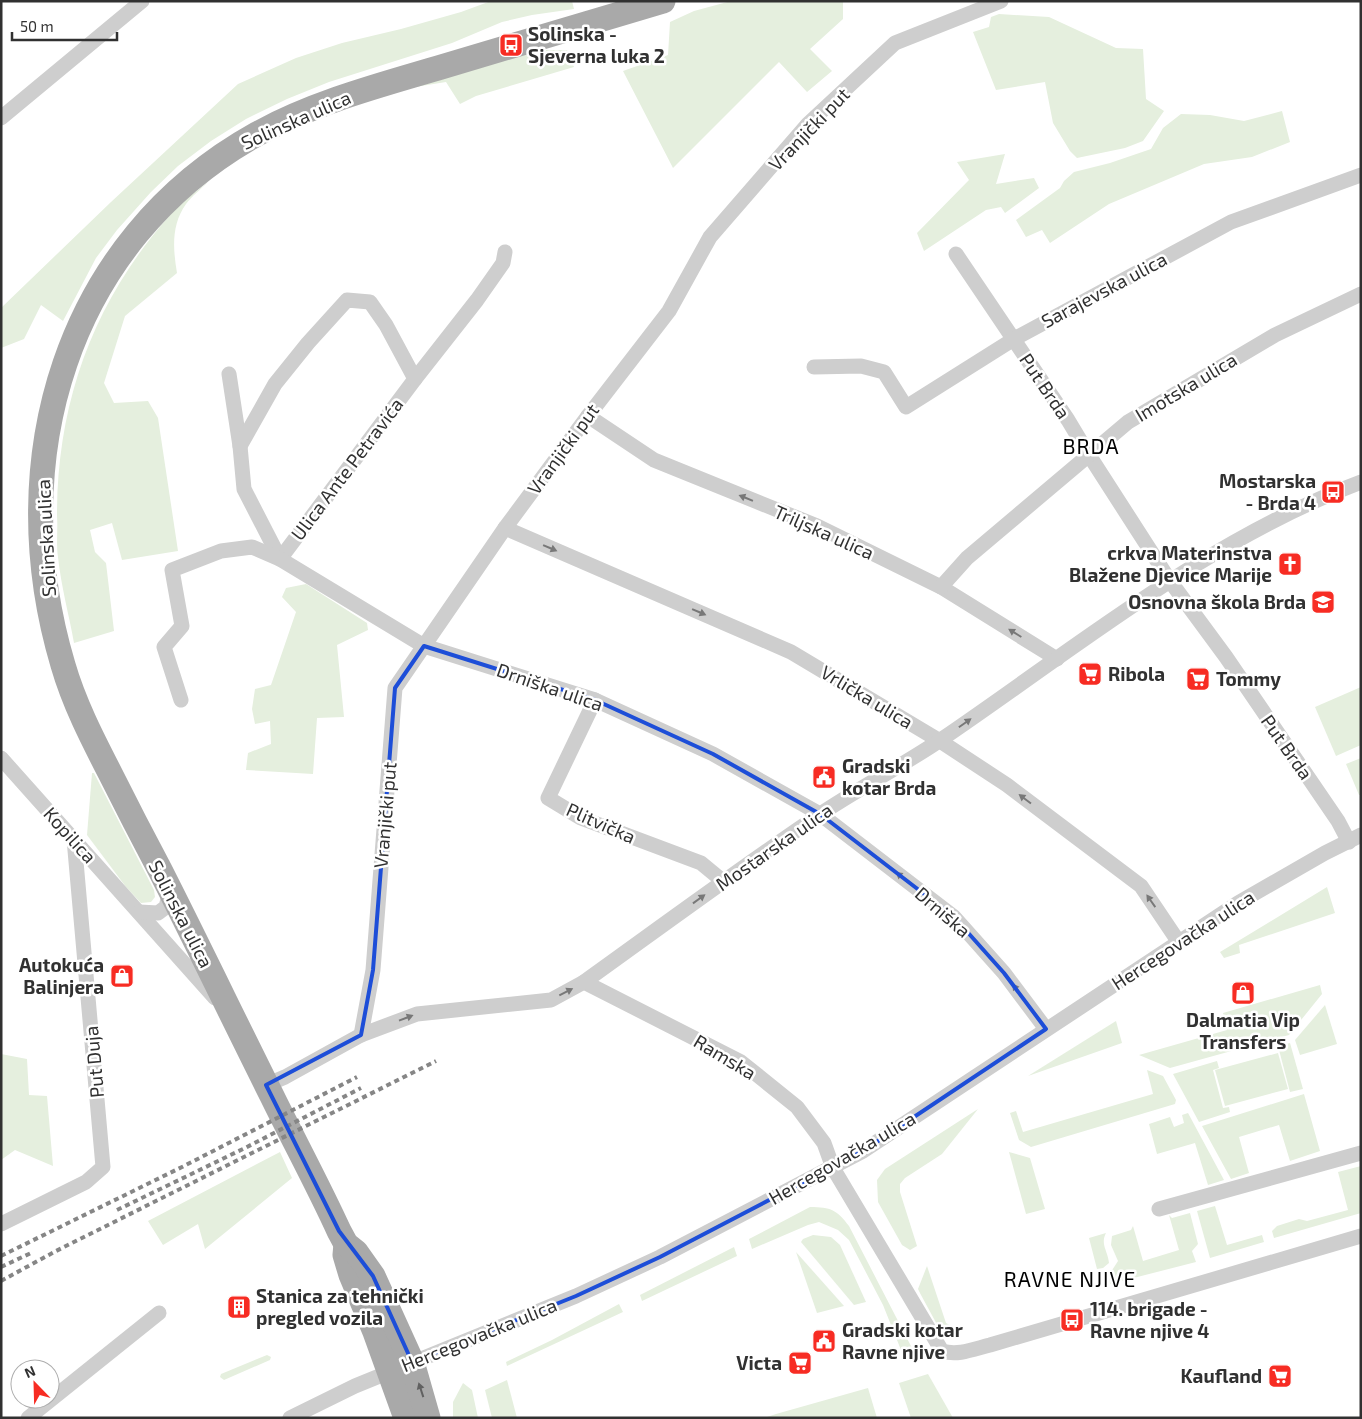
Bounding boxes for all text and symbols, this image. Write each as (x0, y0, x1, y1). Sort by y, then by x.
scale bar (12, 10, 118, 42)
text: 50 m (20, 17, 54, 35)
place label: Solinska - Sjeverna luka 2 (528, 22, 665, 67)
bus stop icon: Solinska - Sjeverna luka 2 (498, 32, 524, 58)
street label: Vranjički put (763, 82, 854, 175)
street label: Solinska ulica (237, 85, 354, 154)
street label: Sarajevska ulica (1037, 247, 1171, 332)
street label: Imotska ulica (1131, 347, 1241, 426)
street label: Put Brda (1015, 349, 1076, 423)
street label: Ulica Ante Petravića (286, 393, 408, 544)
street label: Vranjički put (522, 399, 603, 499)
district label: BRDA (1063, 433, 1119, 458)
place label: Mostarska - Brda 4 (1219, 469, 1316, 514)
street label: Solinska ulica (31, 479, 60, 597)
bus stop icon: Mostarska - Brda 4 (1320, 479, 1346, 505)
one-way arrow (739, 493, 753, 501)
street label: Triljska ulica (771, 499, 878, 564)
place label: crkva Materinstva Blažene Djevice Marije (1069, 541, 1272, 586)
one-way arrow (543, 544, 557, 552)
church icon: crkva Materinstva Blažene Djevice Marije (1277, 551, 1303, 577)
school or university icon: Osnovna škola Brda (1310, 589, 1336, 615)
place label: Osnovna škola Brda (1128, 590, 1306, 613)
one-way arrow (692, 609, 706, 617)
one-way arrow (1009, 629, 1022, 638)
street label: Drniška ulica (494, 658, 606, 715)
street label: Vrlička ulica (817, 660, 918, 733)
supermarket icon: Ribola (1077, 661, 1103, 687)
place label: Ribola (1108, 662, 1165, 685)
supermarket icon: Tommy (1185, 666, 1211, 692)
place label: Tommy (1216, 667, 1281, 691)
street label: Put Brda (1257, 710, 1318, 784)
one-way arrow (959, 718, 972, 728)
place label: Gradski kotar Brda (842, 754, 936, 799)
street label: Vranjički put (368, 761, 401, 869)
public building icon: Gradski kotar Brda (811, 764, 837, 790)
one-way arrow (1018, 794, 1032, 804)
street label: Plitvička (563, 797, 639, 848)
street label: Mostarska ulica (711, 798, 837, 895)
street label: Kopilica (39, 802, 102, 867)
street label: Solinska ulica (144, 856, 218, 971)
one-way arrow (895, 872, 908, 882)
street label: Drniška (911, 881, 976, 942)
street label: Hercegovačka ulica (1107, 885, 1259, 994)
one-way arrow (692, 894, 705, 905)
one-way arrow (1146, 894, 1156, 908)
place label: Autokuća Balinjera (19, 953, 104, 998)
shop icon: Autokuća Balinjera (109, 963, 135, 989)
shop icon: Dalmatia Vip Transfers (1230, 980, 1256, 1006)
one-way arrow (1012, 983, 1022, 997)
one-way arrow (558, 988, 573, 996)
place label: Dalmatia Vip Transfers (1186, 1008, 1300, 1053)
one-way arrow (399, 1014, 414, 1021)
street label: Put Duja (79, 1025, 108, 1099)
street label: Ramska (690, 1029, 761, 1084)
street label: Hercegovačka ulica (764, 1106, 919, 1209)
district label: RAVNE NJIVE (1004, 1266, 1136, 1291)
place label: Stanica za tehnički pregled vozila (256, 1284, 424, 1329)
street label: Hercegovačka ulica (398, 1293, 560, 1376)
building icon: Stanica za tehnički pregled vozila (226, 1294, 252, 1320)
place label: 114. brigade - Ravne njive 4 (1090, 1297, 1209, 1342)
bus stop icon: 114. brigade - Ravne njive 4 (1059, 1307, 1085, 1333)
place label: Gradski kotar Ravne njive (842, 1318, 963, 1363)
public building icon: Gradski kotar Ravne njive (811, 1328, 837, 1354)
supermarket icon: Victa (787, 1350, 813, 1376)
place label: Victa (736, 1351, 782, 1374)
north arrow (10, 1359, 60, 1409)
text: N (22, 1362, 38, 1381)
supermarket icon: Kaufland (1267, 1363, 1293, 1389)
place label: Kaufland (1181, 1364, 1262, 1387)
one-way arrow (416, 1382, 424, 1397)

